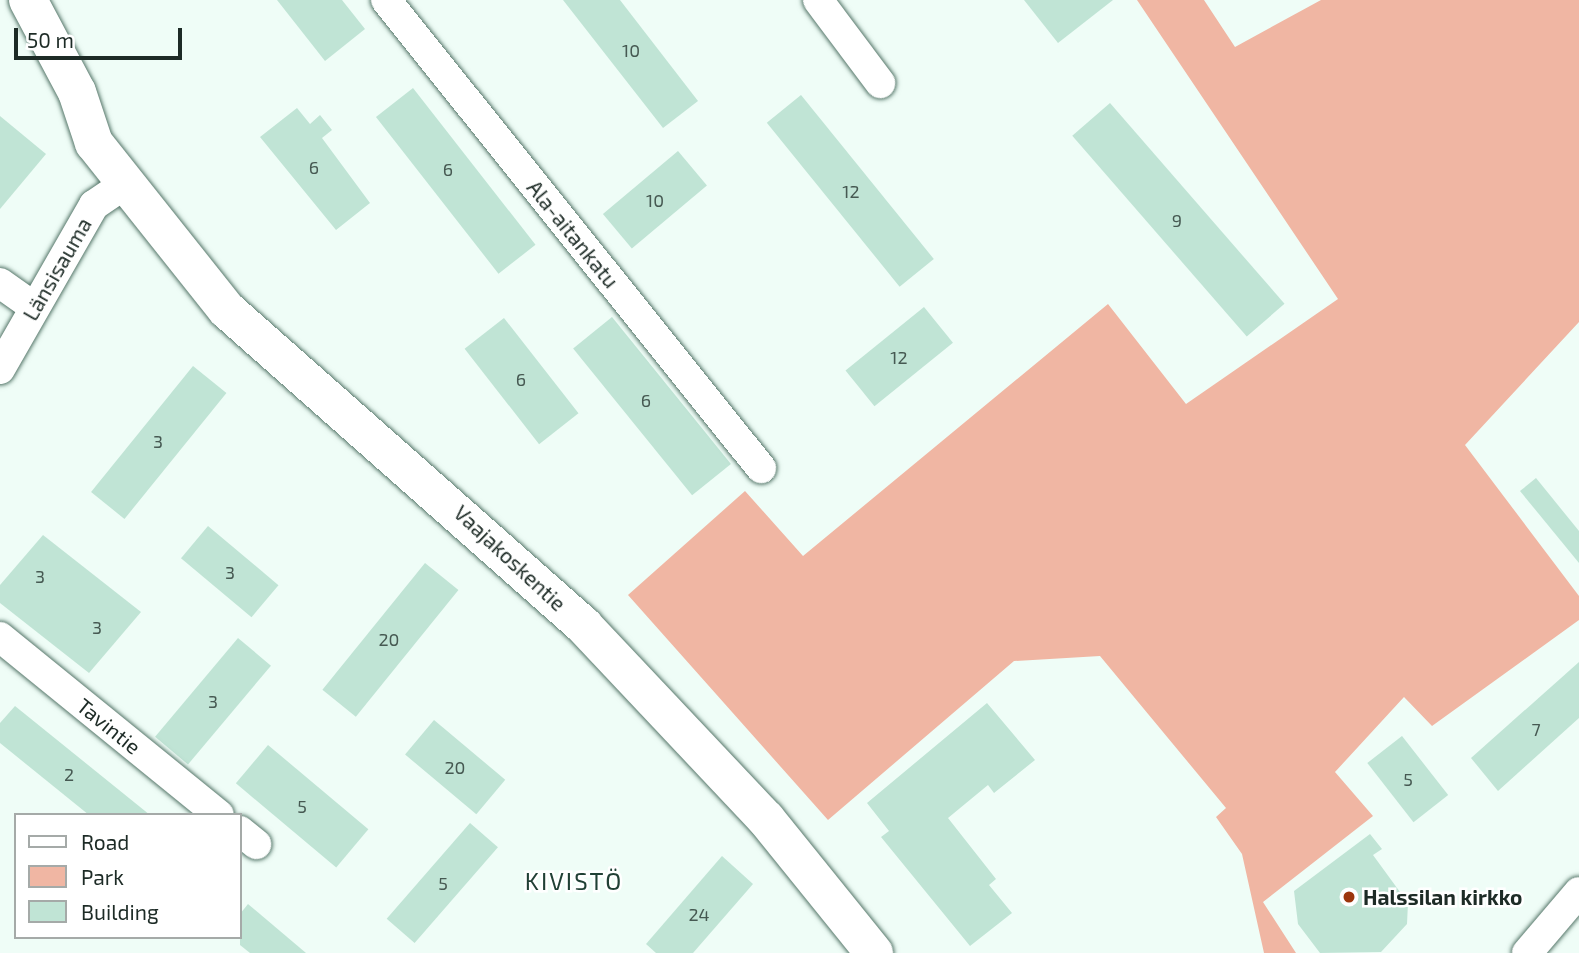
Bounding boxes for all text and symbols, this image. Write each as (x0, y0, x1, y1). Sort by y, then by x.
scale bar (18, 14, 186, 58)
text: 50 m (27, 27, 74, 52)
house number: 10 (622, 39, 640, 61)
house number: 6 (309, 156, 319, 178)
house number: 6 (443, 158, 453, 180)
street label: Ala-aitankatu (522, 175, 624, 293)
house number: 12 (842, 180, 860, 202)
house number: 10 (646, 189, 664, 211)
house number: 9 (1172, 209, 1182, 231)
street label: Länsisauma (17, 213, 97, 325)
house number: 12 (890, 346, 908, 368)
house number: 6 (516, 368, 526, 390)
house number: 6 (641, 389, 651, 411)
house number: 3 (153, 430, 163, 452)
street label: Vaajakoskentie (449, 500, 571, 616)
house number: 3 (225, 561, 235, 583)
house number: 3 (35, 565, 45, 587)
house number: 3 (92, 616, 102, 638)
house number: 20 (379, 628, 399, 650)
house number: 3 (208, 690, 218, 712)
street label: Tavintie (72, 693, 146, 759)
house number: 7 (1531, 718, 1541, 740)
house number: 20 (445, 756, 465, 778)
house number: 2 (64, 763, 74, 785)
house number: 5 (1403, 768, 1413, 790)
house number: 5 (297, 795, 307, 817)
legend (14, 813, 242, 939)
text: Road (81, 829, 129, 854)
text: Park (81, 864, 124, 889)
district label: KIVISTÖ (526, 867, 622, 895)
house number: 5 (438, 872, 448, 894)
place label: Halssilan kirkko (1363, 884, 1522, 910)
marker: Halssilan kirkko (1341, 889, 1357, 905)
text: Building (81, 899, 159, 924)
house number: 24 (688, 903, 710, 925)

